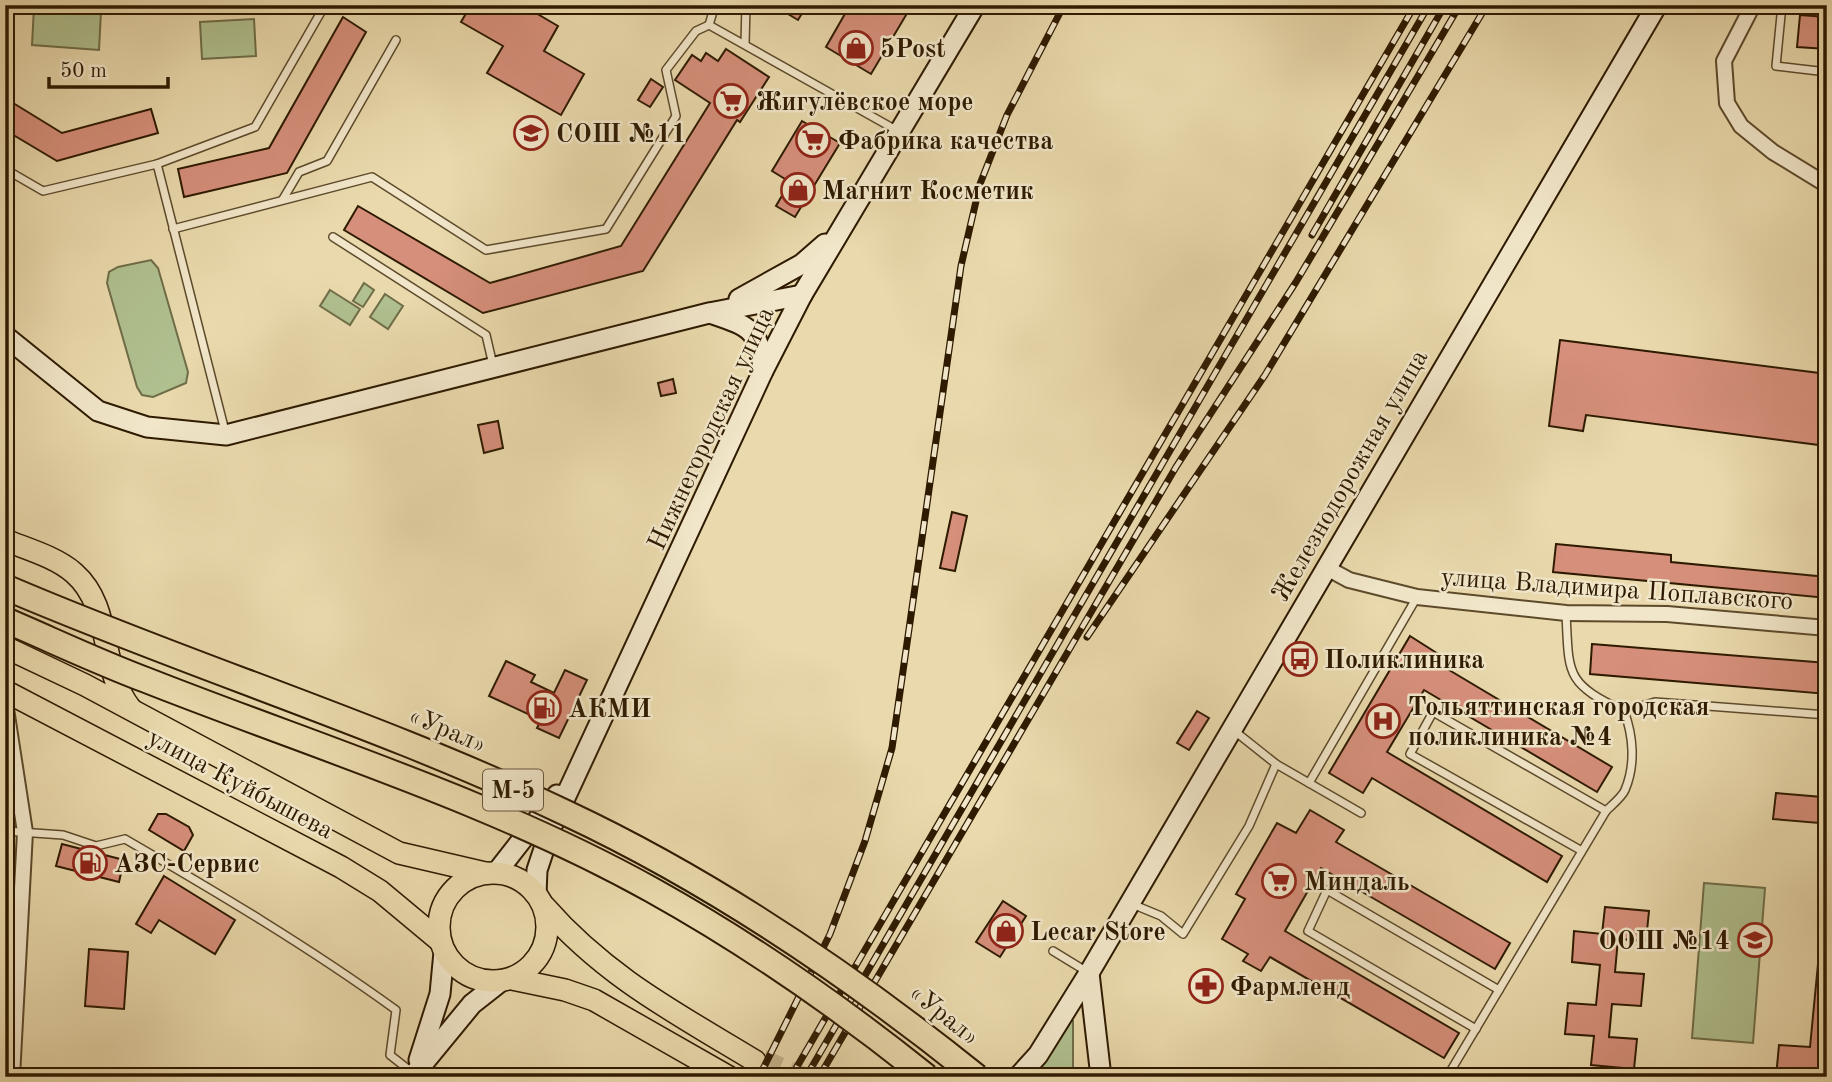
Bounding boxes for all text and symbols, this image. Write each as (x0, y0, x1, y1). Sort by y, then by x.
shop icon: 5Post (837, 29, 875, 67)
place label: 5Post (880, 37, 946, 63)
scale bar (49, 46, 168, 90)
text: 50 m (60, 61, 107, 82)
supermarket icon: Жигулёвское море (712, 82, 750, 120)
place label: Жигулёвское море (756, 90, 974, 116)
school or university icon: СОШ №11 (512, 114, 550, 152)
supermarket icon: Фабрика качества (794, 121, 832, 159)
place label: СОШ №11 (556, 122, 686, 148)
place label: Фабрика качества (838, 129, 1053, 155)
shop icon: Магнит Косметик (779, 171, 817, 209)
place label: Магнит Косметик (822, 179, 1034, 205)
street label: Нижнегородская улица (644, 303, 780, 554)
street label: Железнодорожная улица (1268, 346, 1434, 606)
street label: улица Владимира Поплавского (1440, 565, 1794, 615)
bus stop icon: Поликлиника (1281, 640, 1319, 678)
place label: Поликлиника (1324, 648, 1485, 674)
fuel station icon: АКМИ (525, 689, 563, 727)
place label: Тольяттинская городская поликлиника №4 (1408, 695, 1709, 751)
place label: АКМИ (568, 697, 651, 723)
hospital icon: Тольяттинская городская поликлиника №4 (1364, 702, 1402, 740)
street label: «Урал» (404, 703, 490, 759)
street label: улица Куйбышева (143, 725, 337, 845)
road number: М-5 (483, 770, 543, 810)
fuel station icon: АЗС-Сервис (71, 844, 109, 882)
place label: АЗС-Сервис (114, 852, 260, 878)
supermarket icon: Миндаль (1260, 862, 1298, 900)
place label: Миндаль (1304, 870, 1410, 896)
shop icon: Lecar Store (987, 912, 1025, 950)
place label: Lecar Store (1030, 920, 1166, 946)
school or university icon: ООШ №14 (1736, 921, 1774, 959)
place label: ООШ №14 (1598, 929, 1730, 955)
pharmacy icon: Фармленд (1187, 967, 1225, 1005)
place label: Фармленд (1230, 975, 1350, 1001)
street label: «Урал» (904, 980, 984, 1052)

